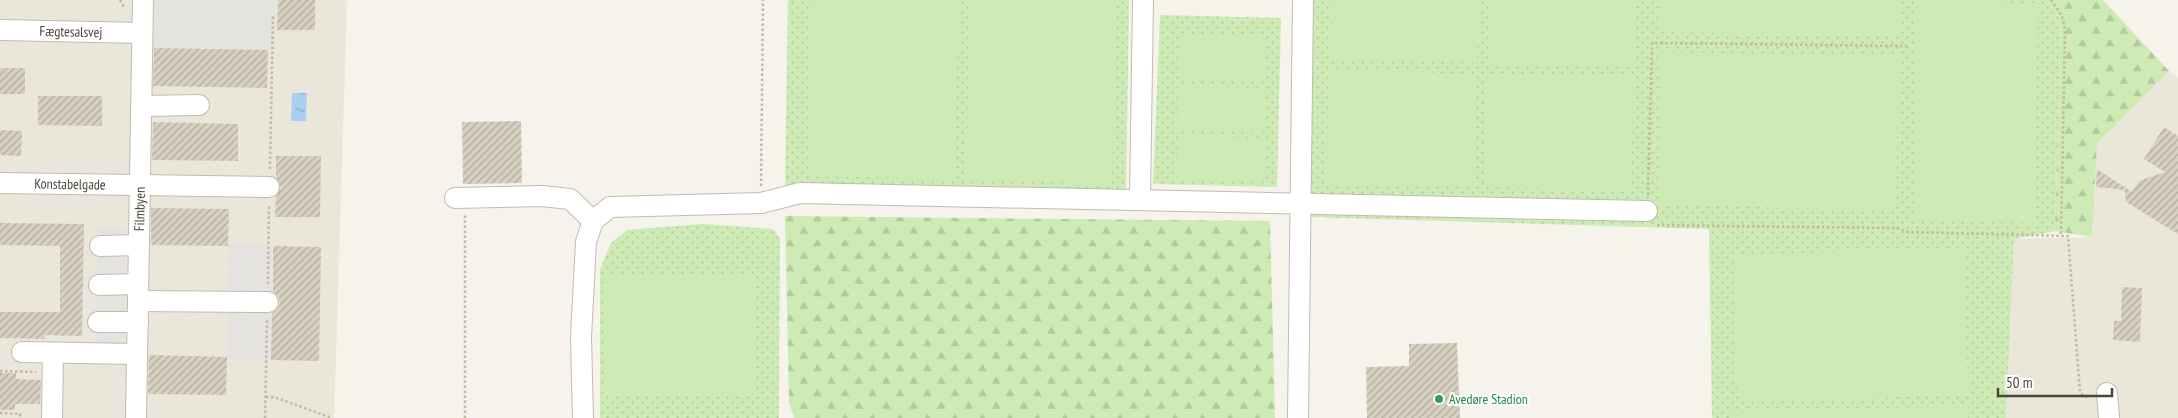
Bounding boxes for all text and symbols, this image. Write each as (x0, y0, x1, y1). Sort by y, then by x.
street label: Fægtesalsvej (39, 22, 103, 41)
street label: Konstabelgade (34, 175, 106, 194)
street label: Filmbyen (130, 187, 149, 231)
scale bar (1998, 366, 2112, 398)
text: 50 m (2006, 373, 2032, 392)
place label: Avedøre Stadion (1449, 390, 1528, 408)
marker: Avedøre Stadion (1433, 393, 1445, 405)

